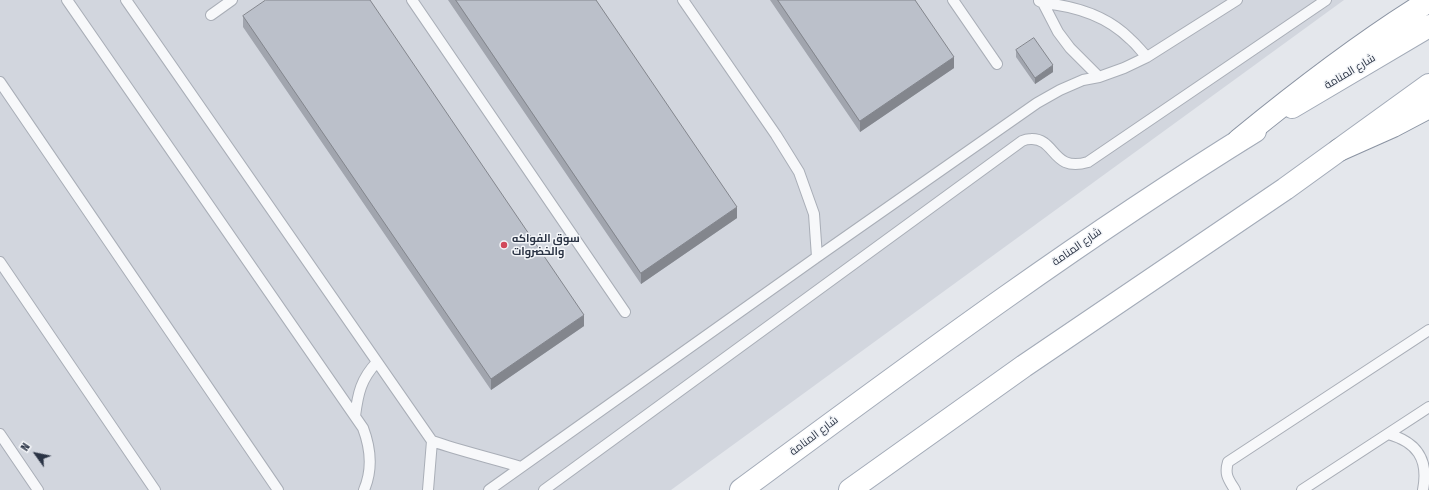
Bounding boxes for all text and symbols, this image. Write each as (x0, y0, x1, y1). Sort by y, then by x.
street label: شارع المنامة (1322, 52, 1378, 92)
street label: شارع المنامة (1050, 225, 1104, 269)
place label: سوق الفواكه والخضروات (512, 232, 580, 258)
marker: سوق الفواكه والخضروات (499, 240, 509, 250)
street label: شارع المنامة (787, 414, 841, 458)
north arrow (16, 434, 56, 474)
text: N (18, 441, 33, 453)

